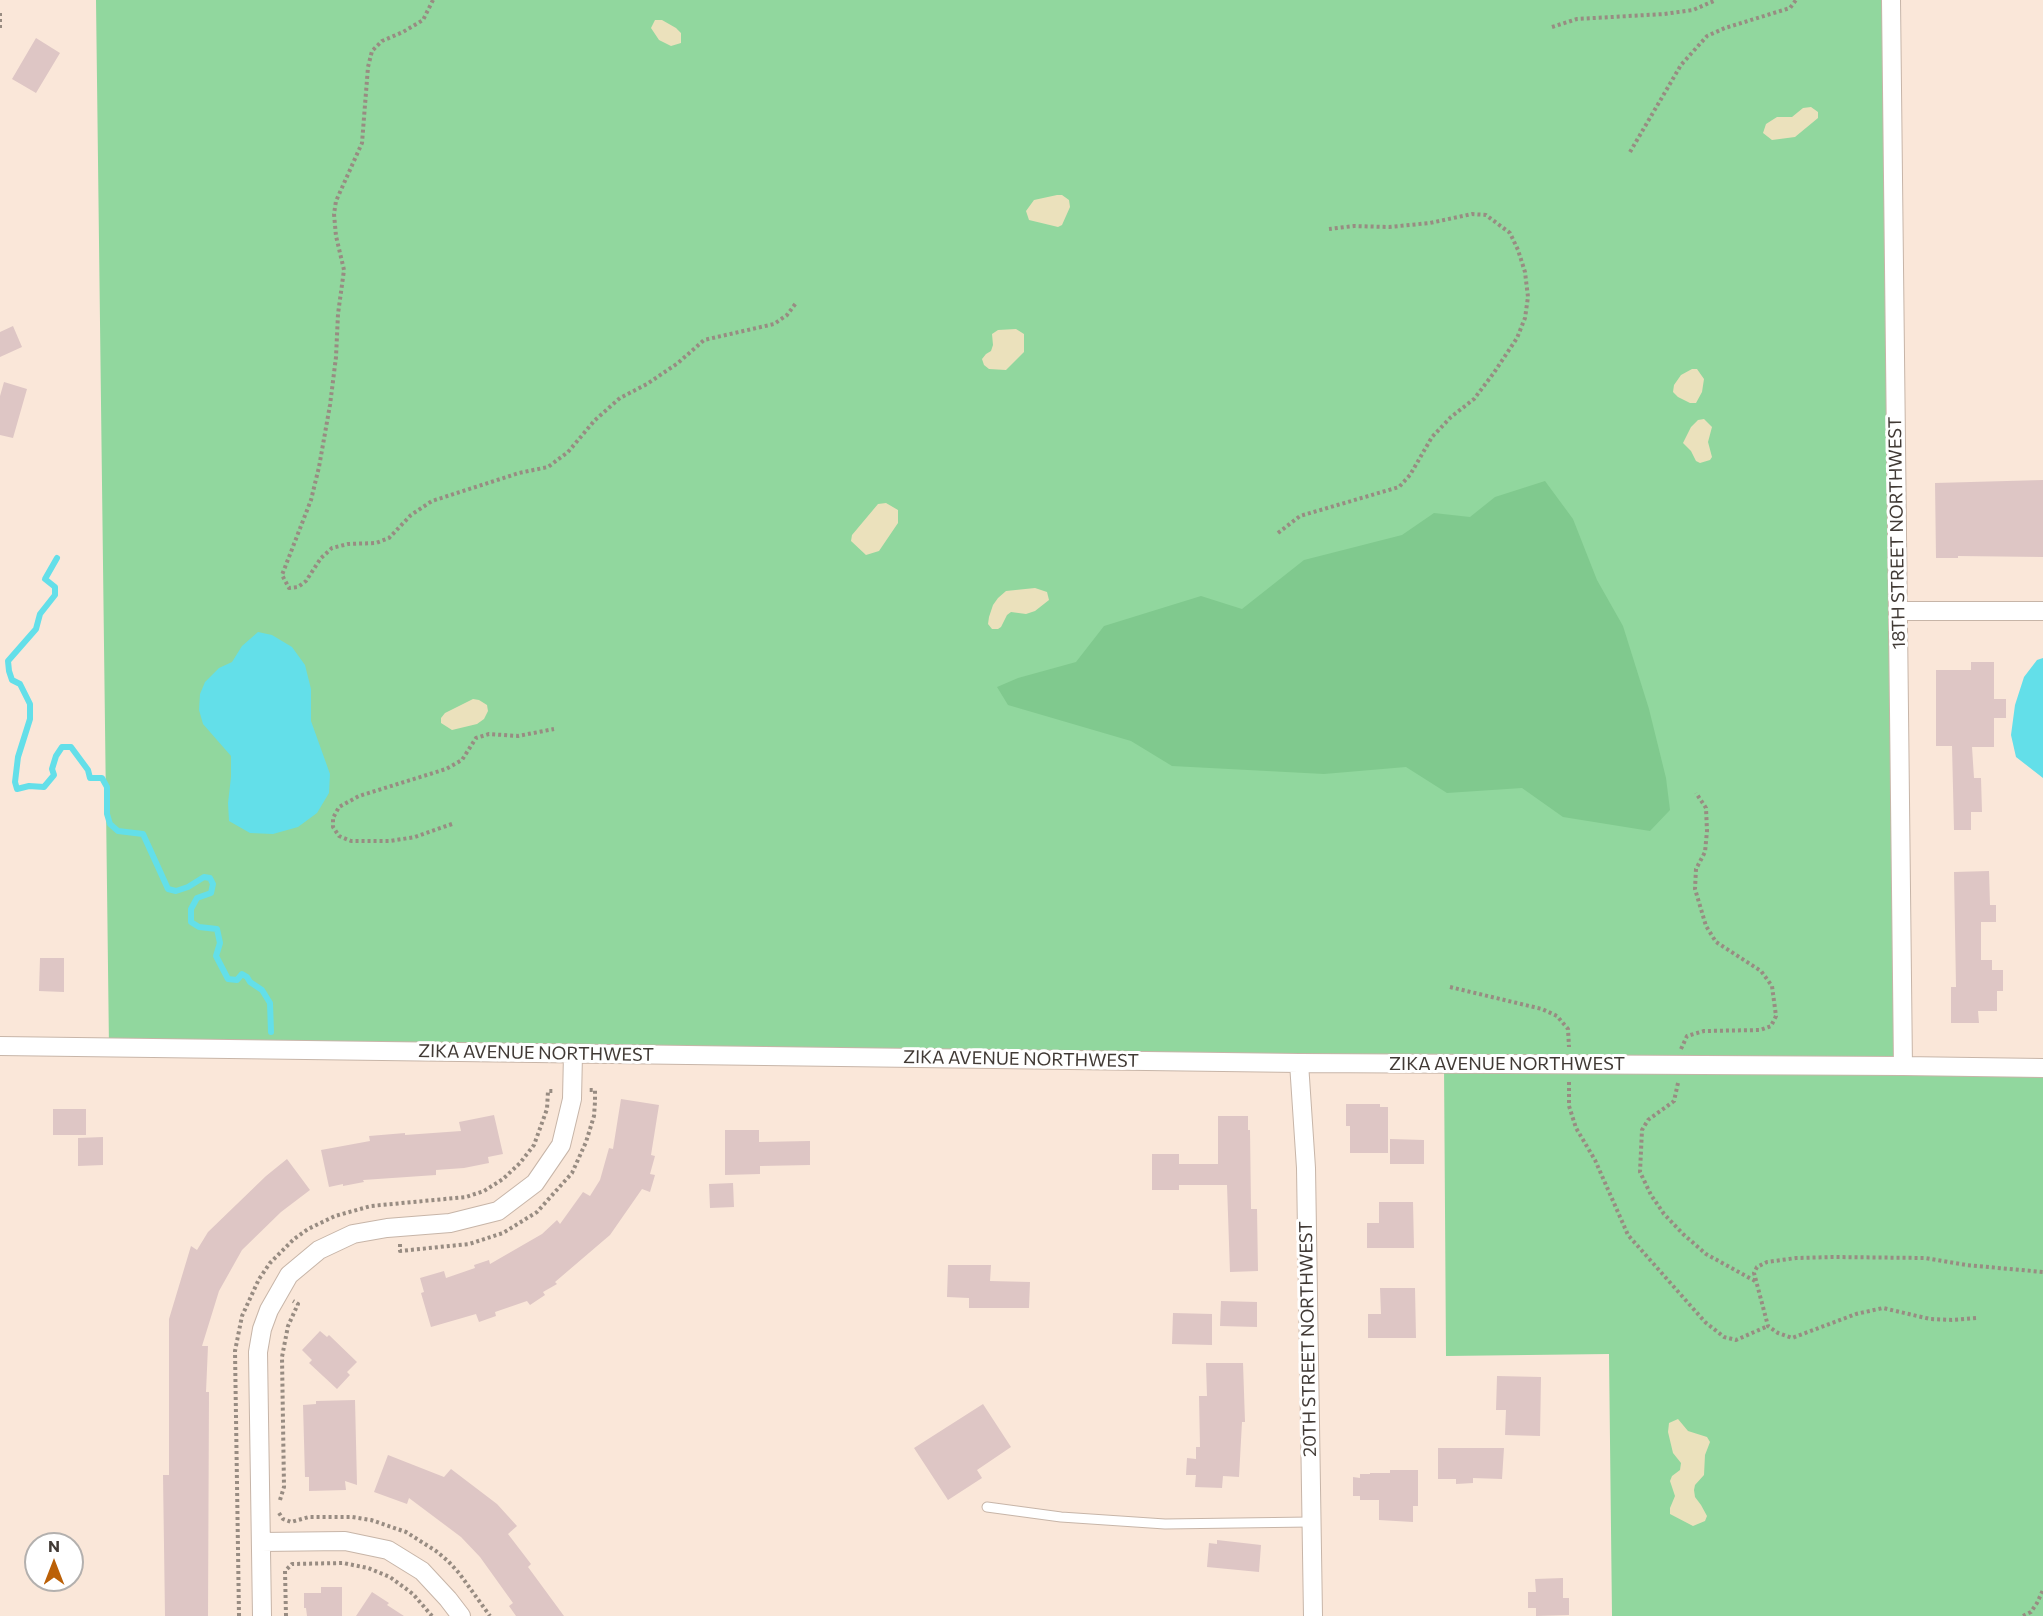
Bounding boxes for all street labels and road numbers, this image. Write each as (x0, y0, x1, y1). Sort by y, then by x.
street label: 18TH STREET NORTHWEST (1884, 416, 1910, 650)
street label: ZIKA AVENUE NORTHWEST (418, 1040, 654, 1066)
street label: ZIKA AVENUE NORTHWEST (903, 1046, 1139, 1072)
street label: ZIKA AVENUE NORTHWEST (1389, 1053, 1625, 1075)
street label: 20TH STREET NORTHWEST (1295, 1221, 1321, 1457)

